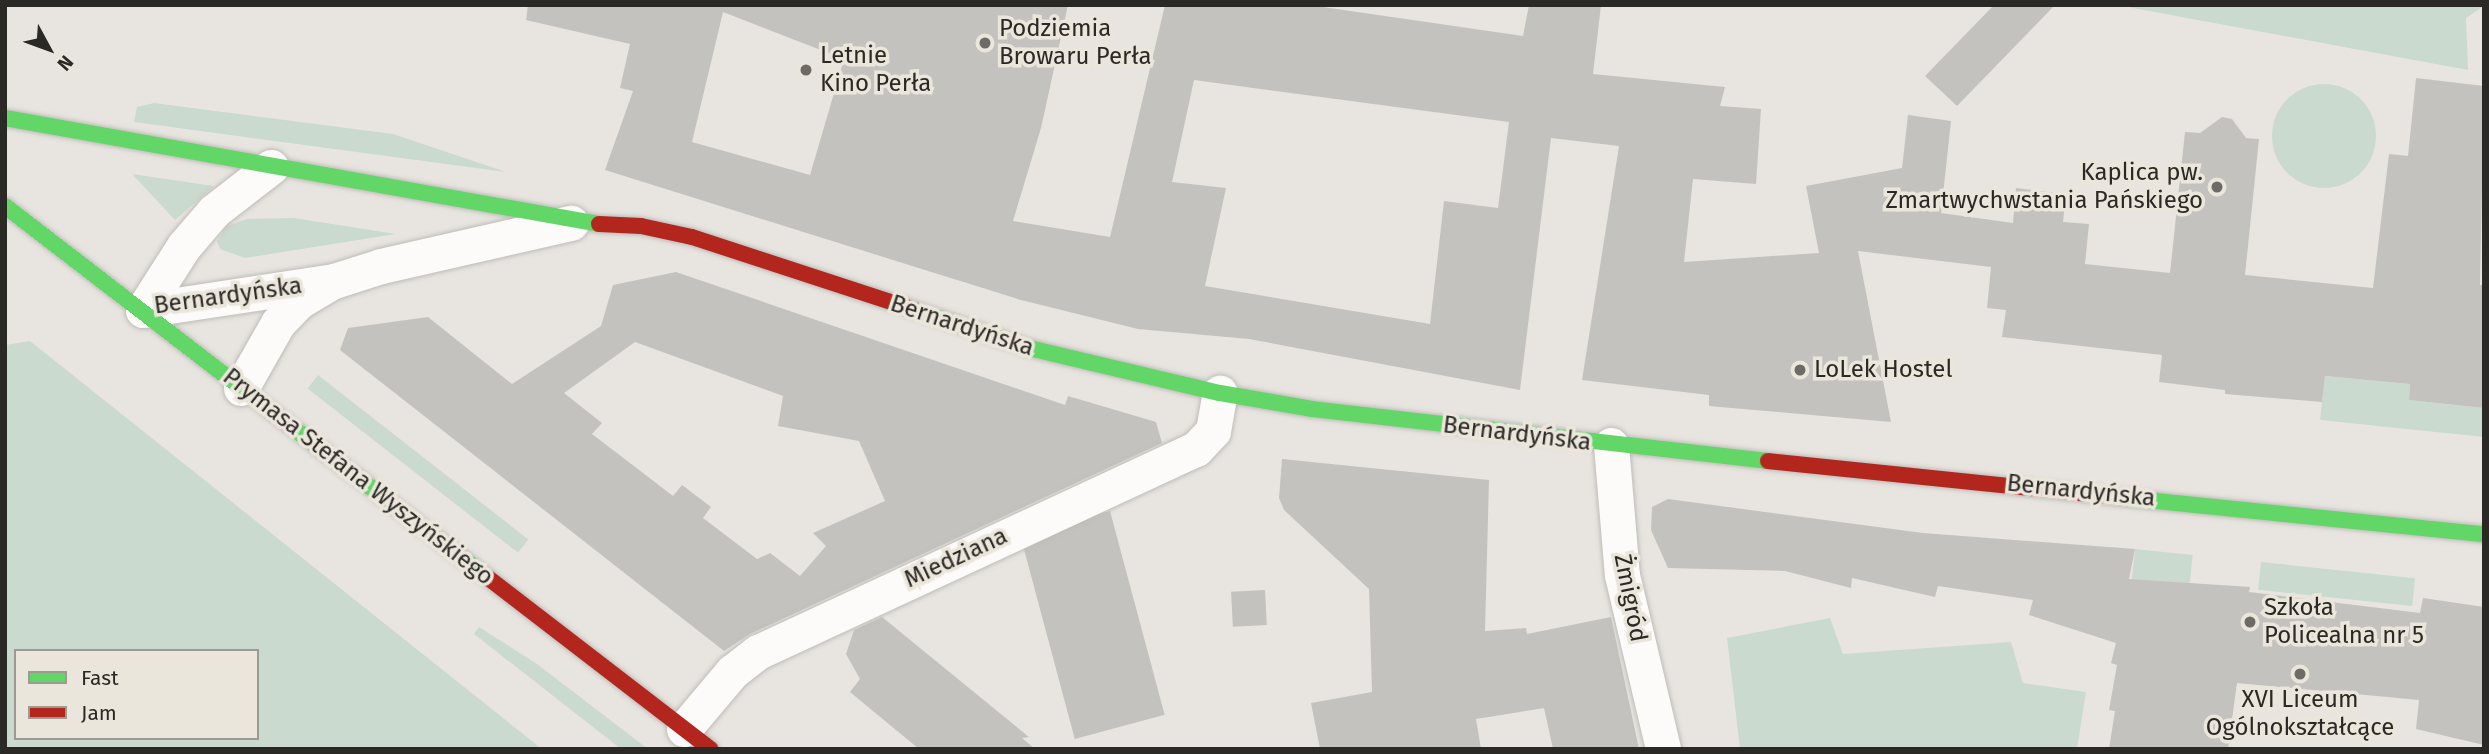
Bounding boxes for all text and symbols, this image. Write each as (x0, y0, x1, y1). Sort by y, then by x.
north arrow (14, 14, 84, 84)
place label: Podziemia Browaru Perła (999, 15, 1152, 71)
marker: Podziemia Browaru Perła (977, 35, 993, 51)
place label: Letnie Kino Perła (820, 42, 931, 98)
text: N (52, 51, 78, 75)
marker: Letnie Kino Perła (798, 62, 814, 78)
place label: Kaplica pw. Zmartwychwstania Pańskiego (1885, 159, 2203, 215)
marker: Kaplica pw. Zmartwychwstania Pańskiego (2209, 179, 2225, 195)
street label: Bernardyńska (152, 271, 304, 321)
street label: Bernardyńska (887, 289, 1037, 363)
place label: LoLek Hostel (1814, 356, 1952, 384)
street label: Prymasa Stefana Wyszyńskiego (217, 362, 499, 592)
marker: LoLek Hostel (1792, 362, 1808, 378)
street label: Bernardyńska (1441, 411, 1593, 457)
street label: Bernardyńska (2005, 469, 2157, 513)
street label: Miedziana (900, 522, 1012, 594)
street label: Żmigród (1607, 552, 1653, 644)
place label: Szkoła Policealna nr 5 (2264, 594, 2424, 650)
marker: Szkoła Policealna nr 5 (2242, 614, 2258, 630)
legend (14, 649, 259, 740)
text: Fast (81, 665, 119, 691)
marker: XVI Liceum Ogólnokształcące (2292, 666, 2308, 682)
place label: XVI Liceum Ogólnokształcące (2206, 686, 2394, 742)
text: Jam (81, 700, 117, 726)

